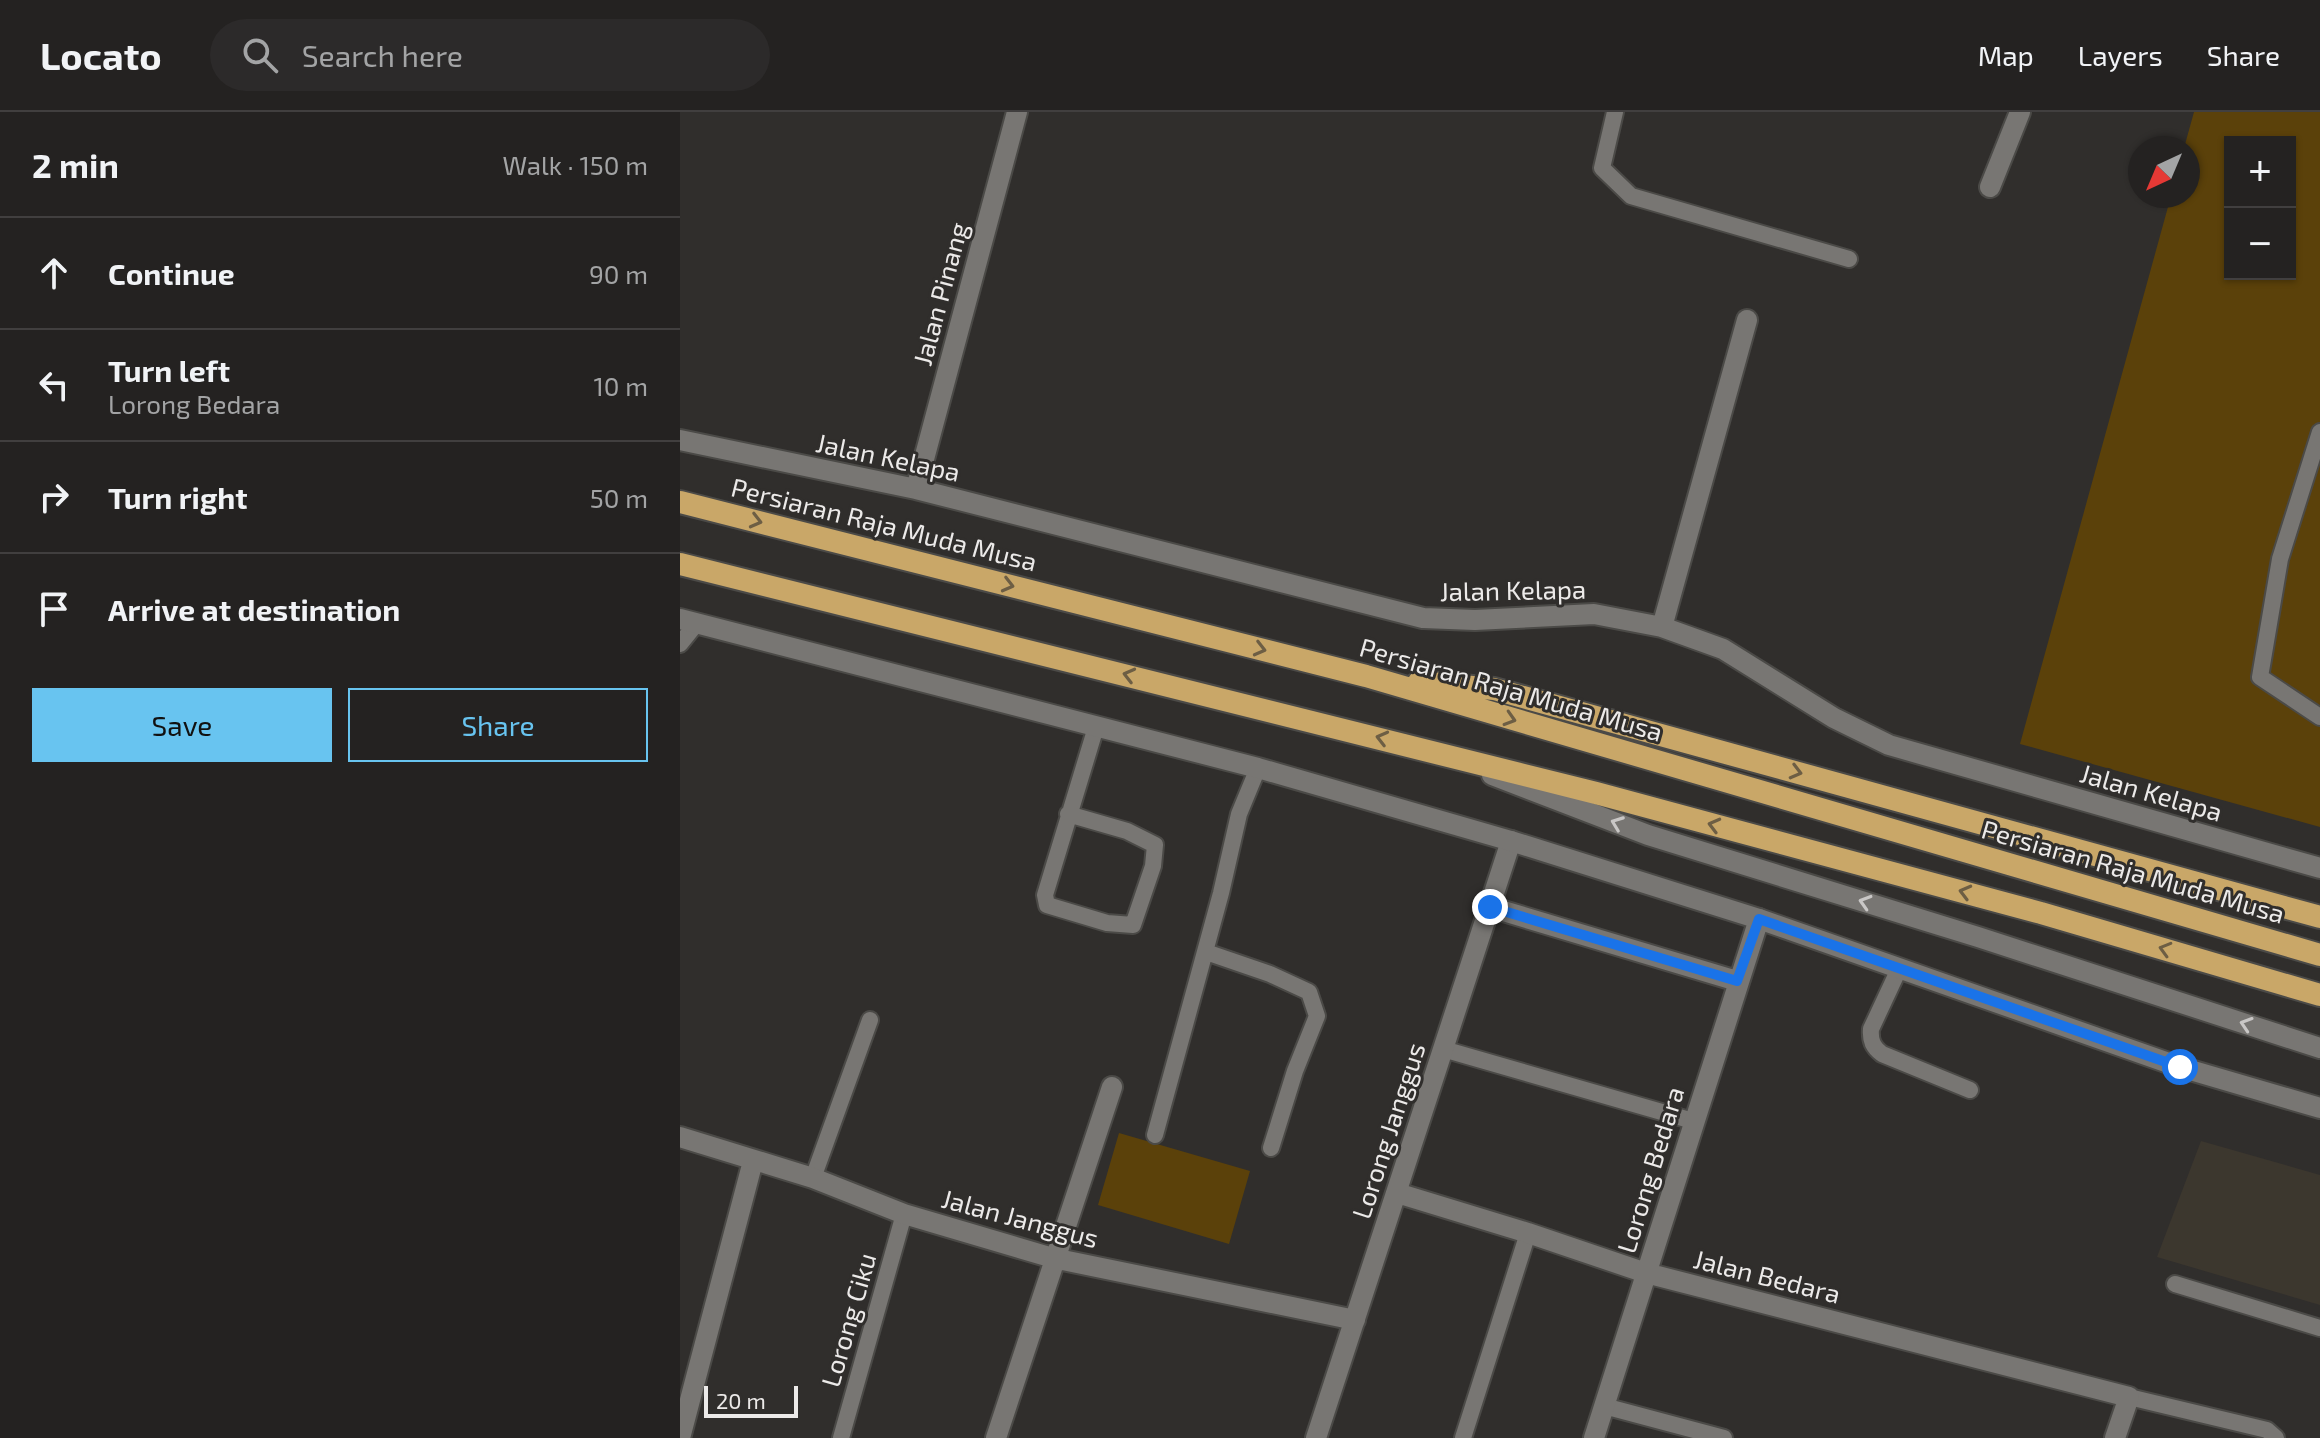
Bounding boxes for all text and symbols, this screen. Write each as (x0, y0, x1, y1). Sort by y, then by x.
search box (210, 19, 770, 91)
text: Locato (40, 32, 162, 78)
icon: search (238, 33, 282, 77)
text: Search here (302, 37, 463, 73)
text: Map (1978, 38, 2034, 72)
text: Layers (2078, 38, 2163, 72)
text: Share (2207, 38, 2280, 72)
north arrow (2128, 136, 2200, 208)
map controls (2224, 136, 2296, 280)
button: + (2224, 136, 2296, 208)
text: 2 min (32, 144, 119, 185)
text: Walk · 150 m (502, 149, 648, 180)
button: − (2224, 208, 2296, 280)
street label: Jalan Pinang (906, 219, 974, 369)
icon: ahead (32, 251, 76, 295)
text: Continue (108, 255, 235, 291)
text: 90 m (589, 258, 648, 289)
text: Turn left (108, 352, 230, 388)
icon: left (32, 363, 76, 407)
text: 10 m (593, 370, 648, 401)
text: Lorong Bedara (108, 388, 280, 419)
street label: Jalan Kelapa (814, 426, 963, 487)
street label: Persiaran Raja Muda Musa (728, 471, 1040, 577)
icon: right (32, 475, 76, 519)
text: Turn right (108, 479, 248, 515)
text: 50 m (590, 482, 648, 513)
one-way arrow (748, 512, 762, 529)
street label: Jalan Kelapa (1440, 573, 1586, 606)
one-way arrow (1000, 576, 1014, 593)
icon: arrive (32, 587, 76, 631)
text: Arrive at destination (108, 591, 400, 627)
street label: Persiaran Raja Muda Musa (1356, 630, 1666, 747)
one-way arrow (1252, 640, 1266, 657)
one-way arrow (1123, 668, 1137, 685)
button: Save (32, 688, 332, 762)
button: Share (348, 688, 648, 762)
one-way arrow (1503, 710, 1516, 726)
one-way arrow (1375, 730, 1389, 747)
street label: Jalan Kelapa (2077, 756, 2226, 827)
one-way arrow (1789, 763, 1803, 779)
street label: Persiaran Raja Muda Musa (1978, 812, 2288, 929)
one-way arrow (1611, 816, 1625, 833)
one-way arrow (1708, 817, 1722, 834)
one-way arrow (1959, 885, 1973, 902)
route end (1472, 889, 1508, 925)
one-way arrow (1858, 895, 1872, 911)
one-way arrow (2158, 942, 2172, 958)
one-way arrow (2239, 1017, 2253, 1033)
street label: Lorong Janggus (1345, 1039, 1431, 1222)
route start (2162, 1049, 2198, 1085)
street label: Lorong Bedara (1610, 1083, 1690, 1256)
street label: Jalan Janggus (939, 1182, 1102, 1253)
street label: Jalan Bedara (1691, 1242, 1844, 1309)
street label: Lorong Ciku (814, 1249, 881, 1390)
scale bar (704, 1382, 798, 1418)
text: 20 m (716, 1387, 766, 1413)

